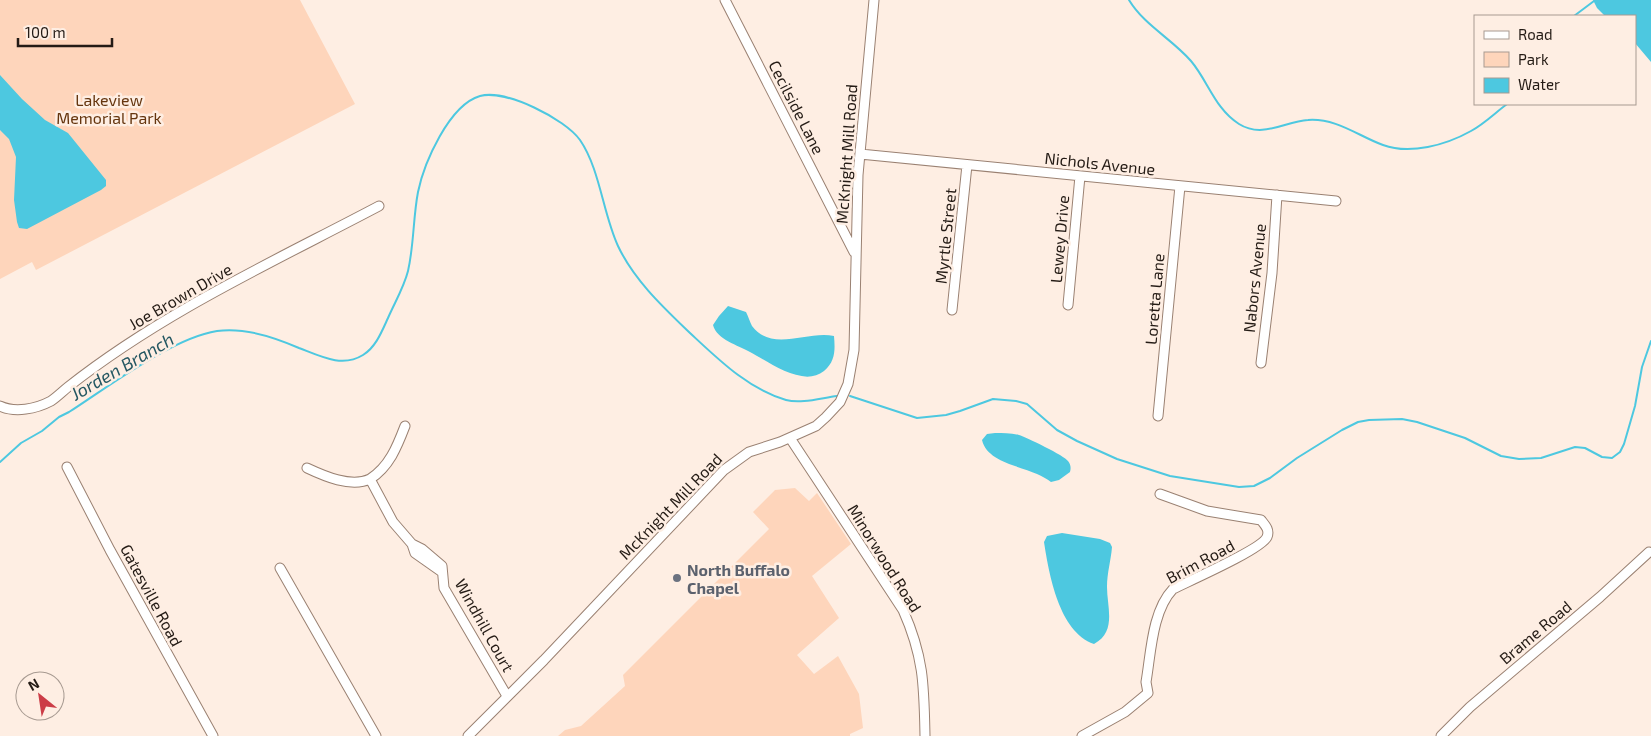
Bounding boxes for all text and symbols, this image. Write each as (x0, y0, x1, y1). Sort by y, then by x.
scale bar (18, 15, 111, 47)
legend (1474, 15, 1636, 105)
text: 100 m (25, 23, 66, 41)
text: Road (1518, 25, 1553, 43)
text: Park (1518, 50, 1549, 68)
street label: Cecilside Lane (765, 57, 829, 157)
text: Water (1518, 75, 1560, 93)
street label: McKnight Mill Road (832, 84, 860, 224)
park label: Lakeview Memorial Park (56, 90, 162, 127)
street label: Nichols Avenue (1044, 148, 1156, 178)
street label: Myrtle Street (931, 187, 959, 285)
street label: Lewey Drive (1046, 194, 1072, 284)
street label: Nabors Avenue (1239, 222, 1269, 334)
street label: Loretta Lane (1141, 253, 1167, 345)
street label: Joe Brown Drive (125, 259, 235, 333)
water label: Jorden Branch (66, 328, 178, 405)
street label: McKnight Mill Road (615, 449, 725, 563)
street label: Minorwood Road (844, 501, 926, 615)
street label: Brim Road (1163, 535, 1237, 587)
street label: Gatesville Road (117, 541, 187, 649)
place label: North Buffalo Chapel (687, 560, 790, 597)
marker: North Buffalo Chapel (671, 572, 683, 584)
street label: Windhill Court (452, 575, 518, 675)
street label: Brame Road (1495, 596, 1575, 668)
north arrow (15, 671, 65, 721)
text: N (25, 674, 42, 694)

